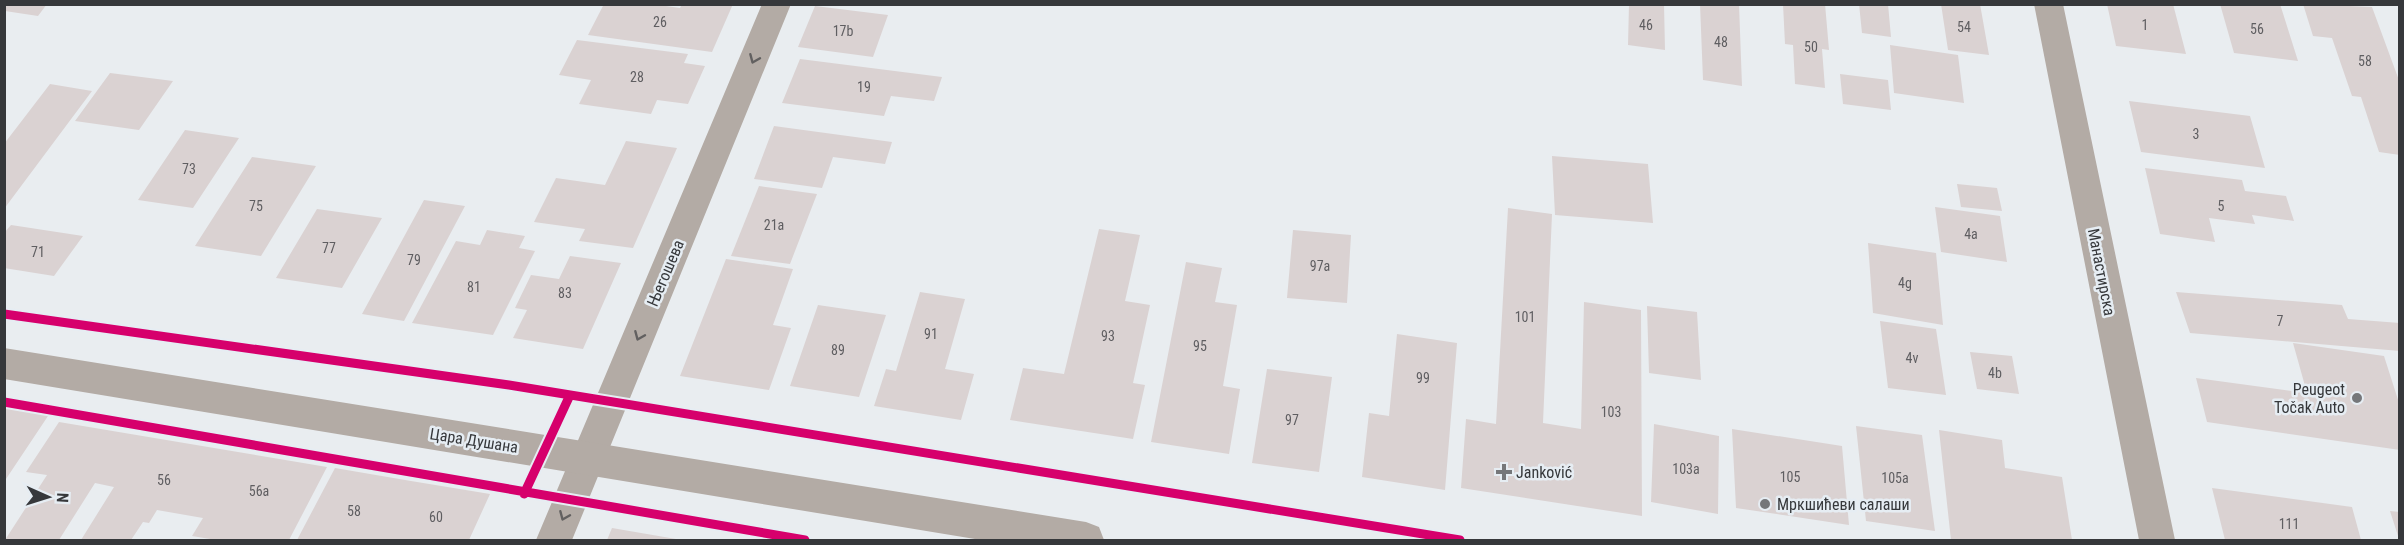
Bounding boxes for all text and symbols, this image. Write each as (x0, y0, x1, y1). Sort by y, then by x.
house number: 26 (653, 14, 667, 30)
house number: 46 (1639, 17, 1653, 33)
house number: 1 (2142, 17, 2148, 33)
house number: 54 (1957, 19, 1971, 35)
house number: 56 (2250, 21, 2264, 37)
house number: 17b (833, 23, 853, 39)
house number: 48 (1714, 34, 1728, 50)
house number: 50 (1804, 39, 1818, 55)
one-way arrow (749, 52, 761, 63)
house number: 58 (2358, 53, 2372, 69)
house number: 28 (630, 69, 644, 85)
house number: 19 (857, 79, 871, 95)
house number: 3 (2193, 126, 2199, 142)
house number: 73 (182, 161, 196, 177)
house number: 75 (249, 198, 263, 214)
house number: 5 (2218, 198, 2225, 214)
house number: 21a (764, 217, 784, 233)
house number: 4a (1964, 226, 1978, 242)
street label: Манастирска (2084, 227, 2119, 317)
street label: Његошева (643, 237, 688, 309)
house number: 77 (322, 240, 336, 256)
house number: 71 (31, 244, 45, 260)
house number: 79 (407, 252, 421, 268)
house number: 97a (1310, 258, 1330, 274)
house number: 4g (1898, 275, 1912, 291)
house number: 81 (467, 279, 481, 295)
house number: 83 (558, 285, 572, 301)
house number: 101 (1515, 309, 1535, 325)
house number: 7 (2277, 313, 2284, 329)
house number: 91 (924, 326, 938, 342)
house number: 93 (1101, 328, 1115, 344)
one-way arrow (634, 329, 646, 340)
house number: 95 (1193, 338, 1207, 354)
house number: 89 (831, 342, 845, 358)
house number: 4v (1906, 350, 1918, 366)
house number: 4b (1988, 365, 2002, 381)
house number: 99 (1416, 370, 1430, 386)
place label: Peugeot Točak Auto (2274, 380, 2345, 417)
marker: Peugeot Točak Auto (2350, 391, 2364, 405)
house number: 103 (1601, 404, 1621, 420)
house number: 97 (1285, 412, 1299, 428)
street label: Цара Душана (428, 424, 519, 457)
house number: 103a (1672, 461, 1700, 477)
place label: Janković (1516, 463, 1572, 482)
marker: Janković (1497, 465, 1511, 479)
north arrow (18, 467, 78, 527)
house number: 105 (1780, 469, 1800, 485)
house number: 105a (1881, 470, 1909, 486)
house number: 56 (157, 472, 171, 488)
house number: 56a (249, 483, 269, 499)
text: N (53, 492, 72, 503)
place label: Мркшићеви салаши (1777, 495, 1910, 514)
marker: Мркшићеви салаши (1758, 497, 1772, 511)
house number: 58 (347, 503, 361, 519)
house number: 60 (429, 509, 443, 525)
one-way arrow (559, 509, 571, 520)
house number: 111 (2279, 516, 2299, 532)

